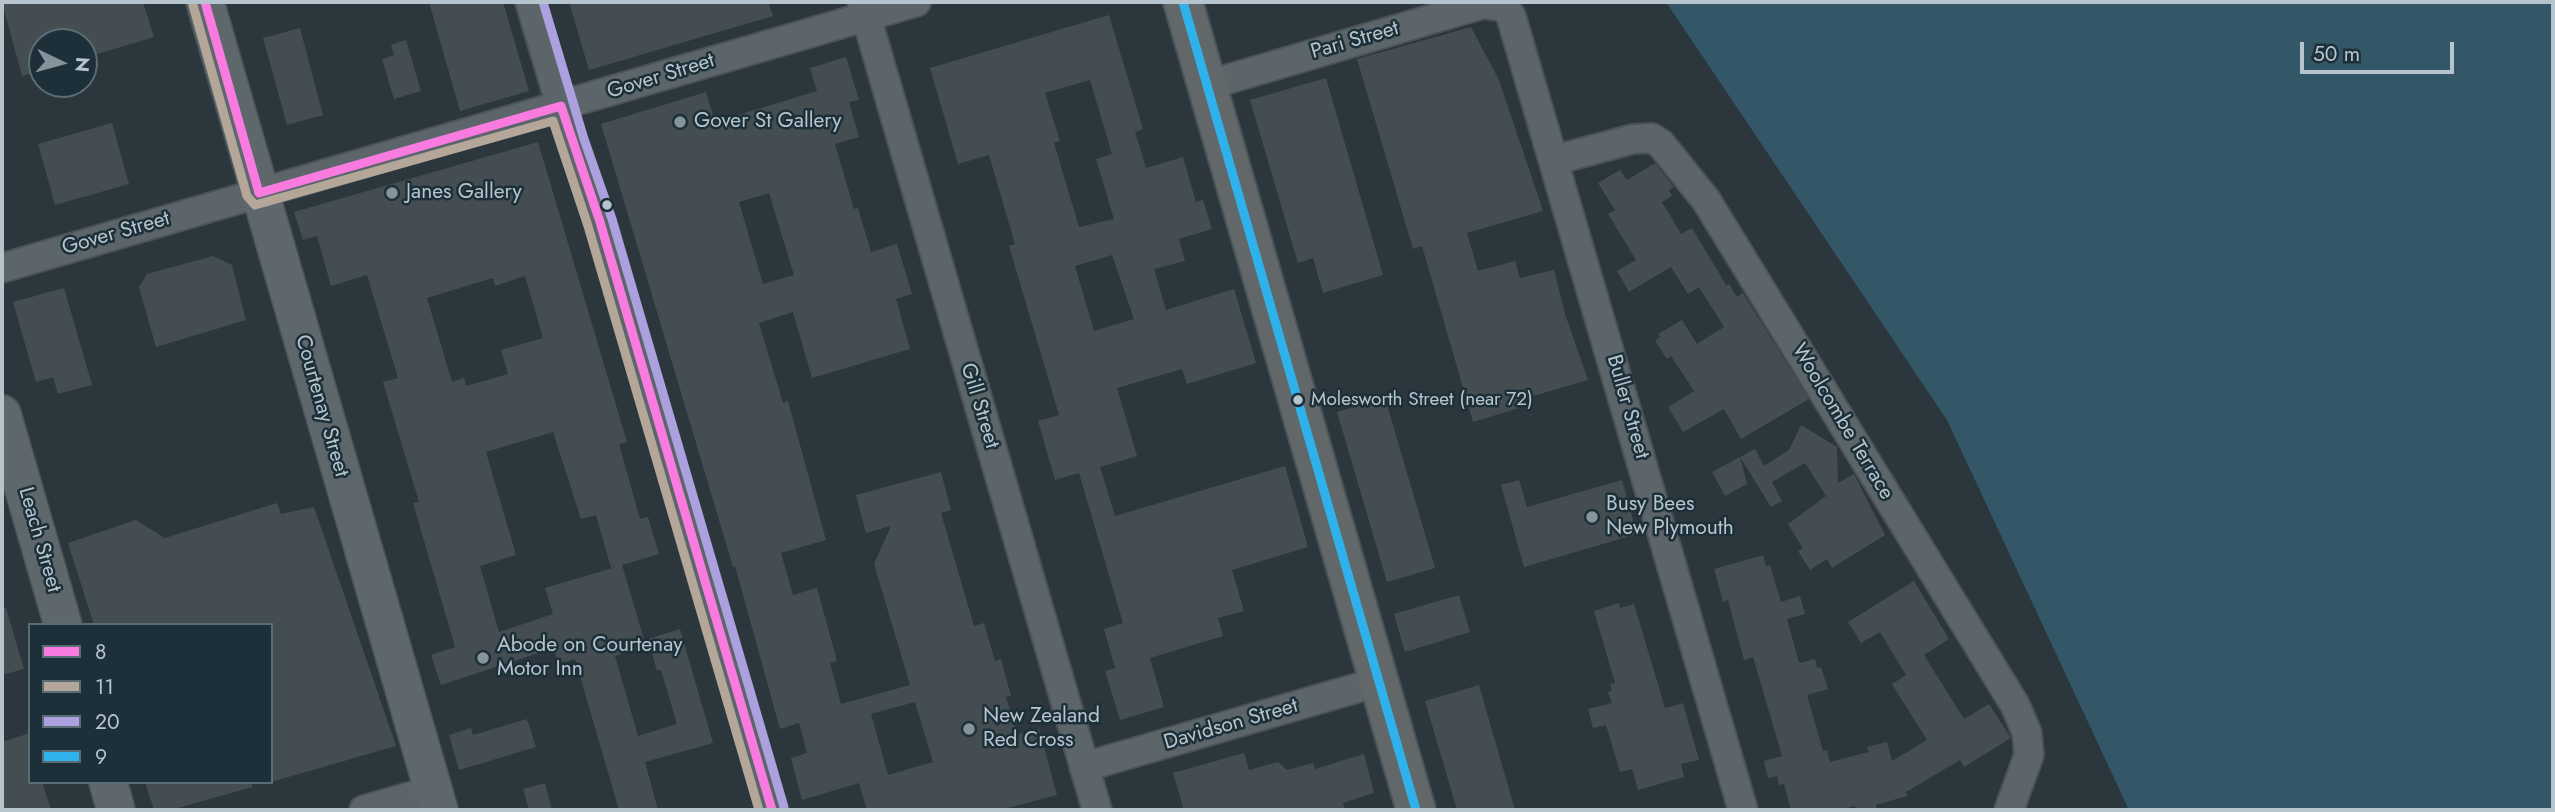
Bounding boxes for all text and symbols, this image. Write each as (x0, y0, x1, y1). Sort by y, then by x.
street label: Pari Street (1308, 16, 1402, 66)
north arrow (28, 28, 98, 98)
scale bar (2303, 28, 2457, 72)
text: 50 m (2313, 39, 2360, 69)
street label: Gover Street (604, 49, 718, 105)
text: N (68, 56, 97, 73)
place label: Gover St Gallery (694, 109, 841, 135)
marker: Gover St Gallery (672, 114, 688, 130)
place label: Janes Gallery (406, 180, 522, 206)
marker: Janes Gallery (384, 185, 400, 201)
unlabelled marker (600, 198, 614, 212)
street label: Gover Street (59, 207, 173, 261)
street label: Courtenay Street (289, 332, 353, 480)
street label: Woolcombe Terrace (1785, 339, 1899, 505)
street label: Buller Street (1600, 352, 1654, 462)
street label: Gill Street (954, 360, 1004, 452)
place label: Molesworth Street (near 72) (1311, 389, 1533, 411)
marker: Molesworth Street (near 72) (1291, 393, 1305, 407)
street label: Leach Street (12, 485, 66, 595)
place label: Busy Bees New Plymouth (1606, 492, 1734, 542)
marker: Busy Bees New Plymouth (1584, 509, 1600, 525)
legend (28, 623, 273, 784)
place label: Abode on Courtenay Motor Inn (497, 633, 682, 683)
text: 8 (95, 637, 106, 667)
marker: Abode on Courtenay Motor Inn (475, 650, 491, 666)
text: 11 (95, 672, 114, 702)
street label: Davidson Street (1161, 694, 1301, 756)
place label: New Zealand Red Cross (983, 704, 1100, 754)
text: 20 (95, 707, 120, 737)
marker: New Zealand Red Cross (961, 721, 977, 737)
text: 9 (95, 742, 107, 772)

